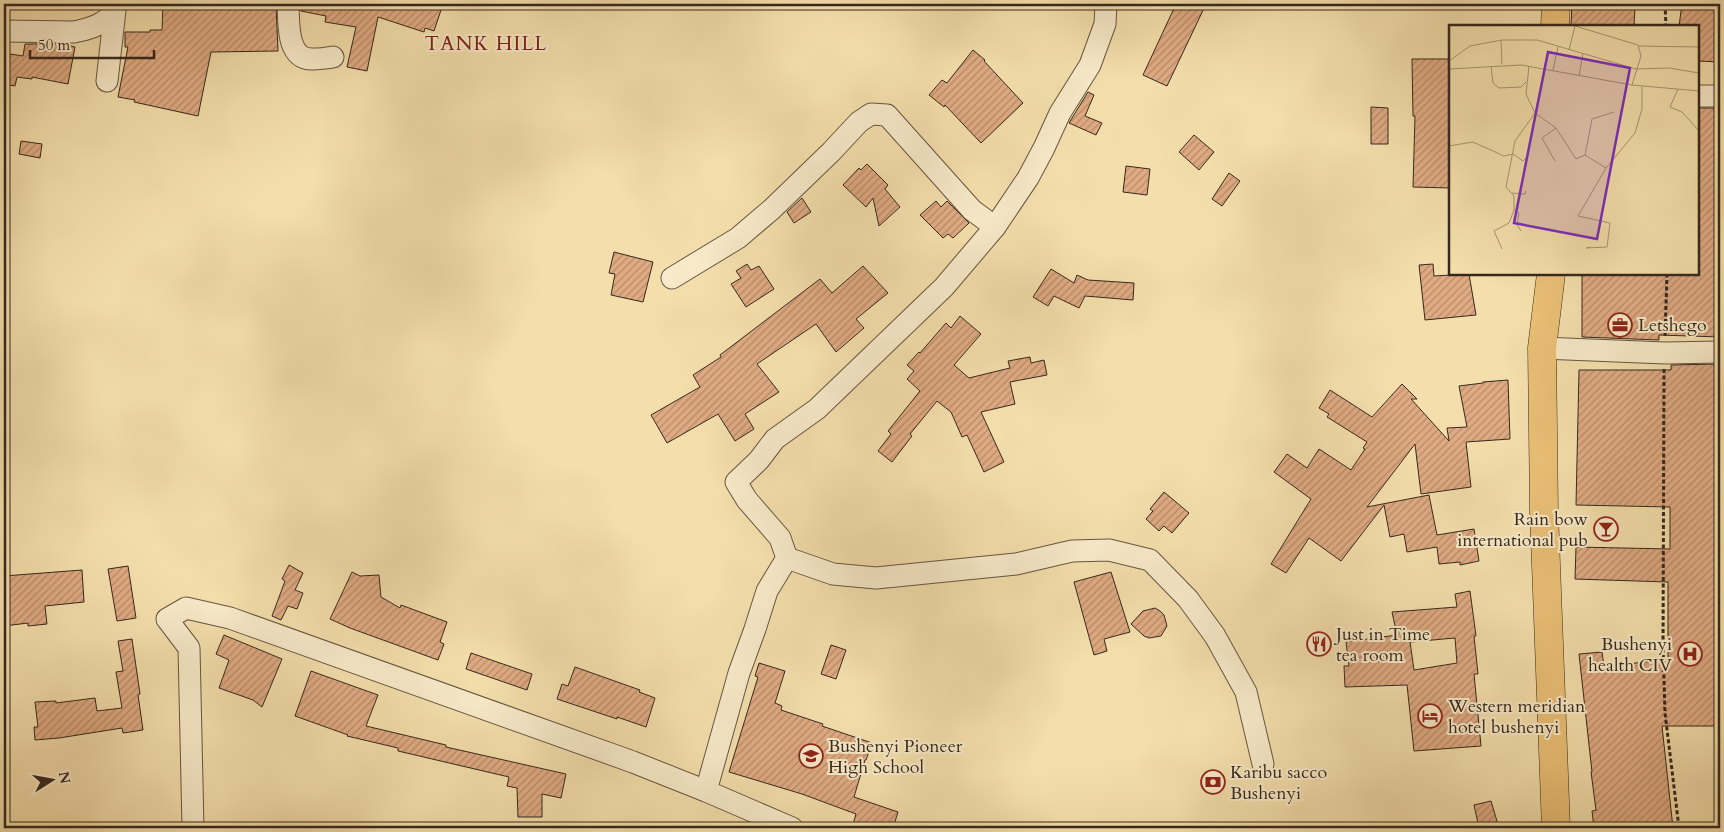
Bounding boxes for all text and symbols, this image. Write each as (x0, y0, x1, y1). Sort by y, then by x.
inset map (1449, 25, 1699, 275)
scale bar (30, 28, 154, 60)
district label: TANK HILL (425, 30, 547, 57)
text: 50 m (38, 35, 70, 55)
office icon: Letshego (1607, 312, 1633, 338)
place label: Letshego (1638, 313, 1707, 338)
place label: Rain bow international pub (1457, 507, 1589, 553)
bar icon: Rain bow international pub (1593, 516, 1619, 542)
place label: Just in Time tea room (1333, 622, 1430, 668)
restaurant icon: Just in Time tea room (1306, 631, 1332, 657)
place label: Bushenyi health CIV (1588, 632, 1673, 678)
hospital icon: Bushenyi health CIV (1677, 641, 1703, 667)
place label: Western meridian hotel bushenyi (1447, 694, 1586, 740)
hotel icon: Western meridian hotel bushenyi (1417, 703, 1443, 729)
place label: Bushenyi Pioneer High School (828, 734, 963, 780)
school or university icon: Bushenyi Pioneer High School (798, 743, 824, 769)
north arrow (28, 754, 78, 804)
place label: Karibu sacco Bushenyi (1230, 760, 1327, 806)
bank icon: Karibu sacco Bushenyi (1200, 769, 1226, 795)
text: N (54, 770, 75, 785)

